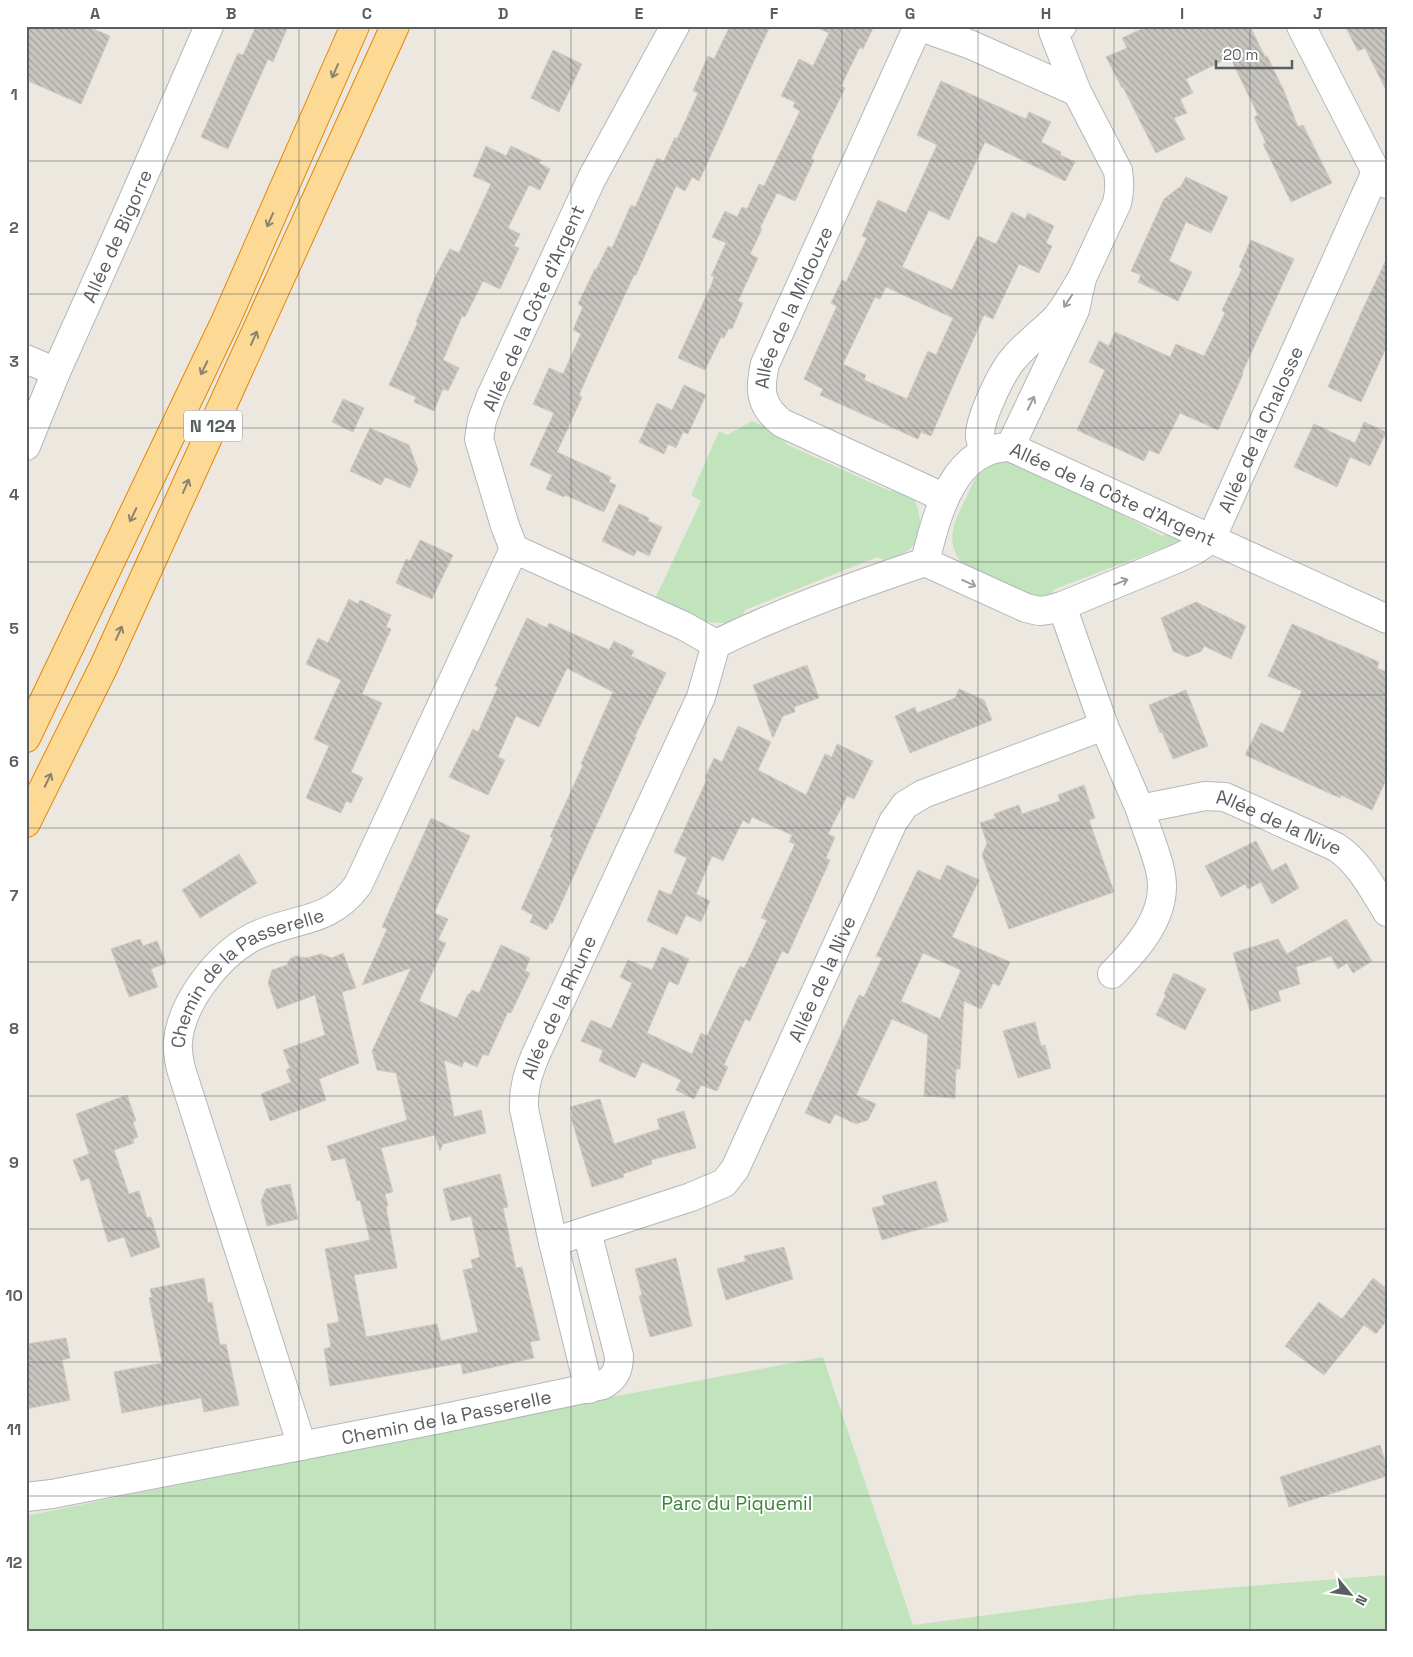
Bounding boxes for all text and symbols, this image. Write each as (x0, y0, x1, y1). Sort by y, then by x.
text: A (90, 3, 100, 24)
text: B (226, 3, 236, 24)
text: C (362, 3, 372, 24)
text: D (498, 3, 508, 24)
text: E (635, 3, 644, 24)
text: F (770, 3, 779, 24)
text: G (905, 3, 915, 24)
text: H (1041, 3, 1051, 24)
text: I (1180, 3, 1184, 24)
text: J (1313, 3, 1323, 24)
scale bar (1216, 38, 1292, 70)
text: 20 m (1223, 45, 1258, 64)
one-way arrow (330, 63, 340, 78)
text: 1 (10, 84, 18, 105)
street label: Allée de Bigorre (77, 165, 158, 307)
street label: Allée de la Côte d'Argent (477, 201, 590, 415)
one-way arrow (265, 212, 275, 227)
text: 2 (9, 217, 19, 238)
street label: Allée de la Midouze (750, 222, 839, 390)
one-way arrow (1063, 294, 1073, 308)
one-way arrow (249, 331, 259, 346)
street label: Allée de la Chalosse (1212, 342, 1309, 517)
text: 3 (9, 351, 19, 372)
one-way arrow (198, 360, 208, 375)
one-way arrow (1026, 396, 1036, 411)
road number: N 124 (184, 411, 242, 442)
street label: Allée de la Côte d'Argent (1006, 437, 1220, 552)
one-way arrow (182, 479, 192, 494)
text: 4 (9, 484, 19, 505)
one-way arrow (128, 507, 138, 522)
one-way arrow (1113, 577, 1128, 586)
one-way arrow (961, 578, 976, 588)
text: 5 (9, 618, 19, 639)
one-way arrow (114, 626, 124, 641)
text: 6 (9, 751, 19, 772)
one-way arrow (43, 772, 53, 787)
street label: Allée de la Nive (1215, 785, 1346, 861)
text: 7 (10, 885, 19, 906)
street label: Chemin de la Passerelle (166, 902, 328, 1049)
street label: Allée de la Nive (783, 912, 862, 1046)
street label: Allée de la Rhune (516, 931, 602, 1082)
text: 8 (9, 1018, 19, 1039)
text: 9 (9, 1152, 19, 1173)
text: 10 (5, 1285, 23, 1306)
street label: Chemin de la Passerelle (339, 1384, 554, 1451)
text: 11 (7, 1419, 21, 1440)
park label: Parc du Piquemil (662, 1491, 812, 1516)
text: 12 (6, 1552, 22, 1573)
north arrow (1326, 1570, 1376, 1620)
text: N (1351, 1592, 1372, 1609)

